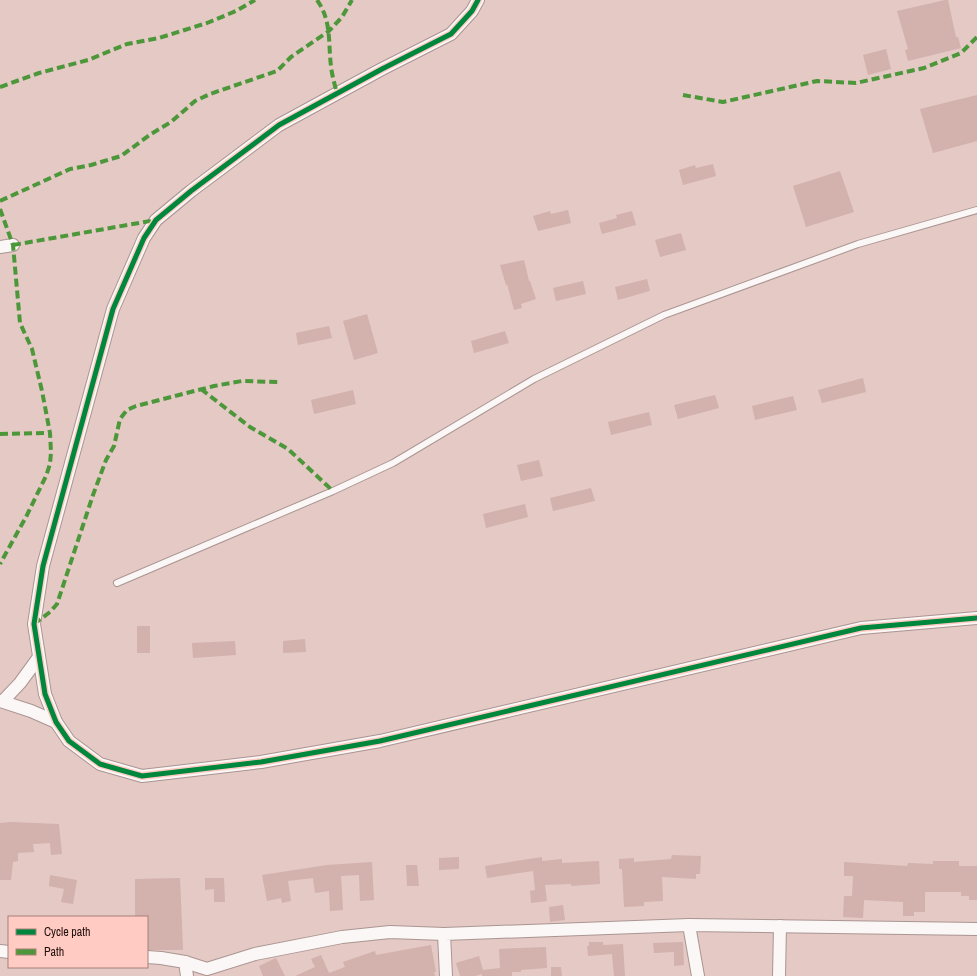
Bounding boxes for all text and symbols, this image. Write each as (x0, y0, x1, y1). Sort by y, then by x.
legend (8, 916, 148, 968)
text: Cycle path (44, 924, 91, 940)
text: Path (44, 944, 64, 960)

